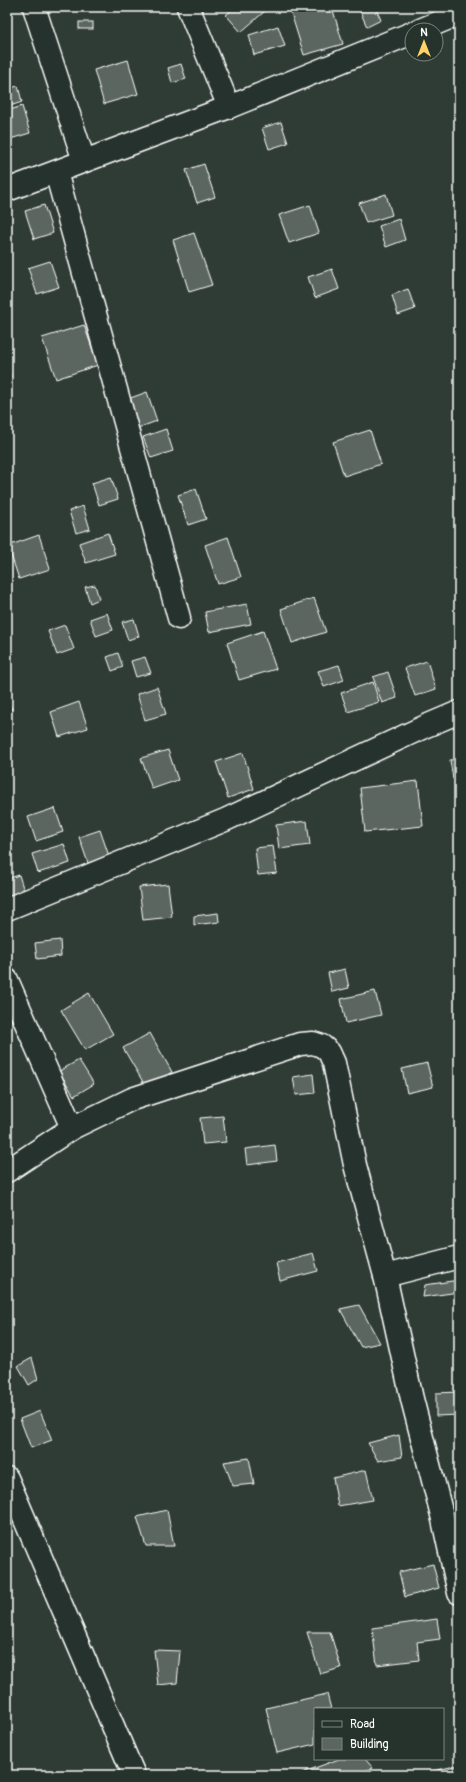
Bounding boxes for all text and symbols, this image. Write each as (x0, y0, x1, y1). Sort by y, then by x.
north arrow (404, 22, 444, 62)
text: N (420, 26, 428, 39)
legend (314, 1708, 444, 1760)
text: Road (350, 1717, 375, 1732)
text: Building (350, 1737, 389, 1752)

